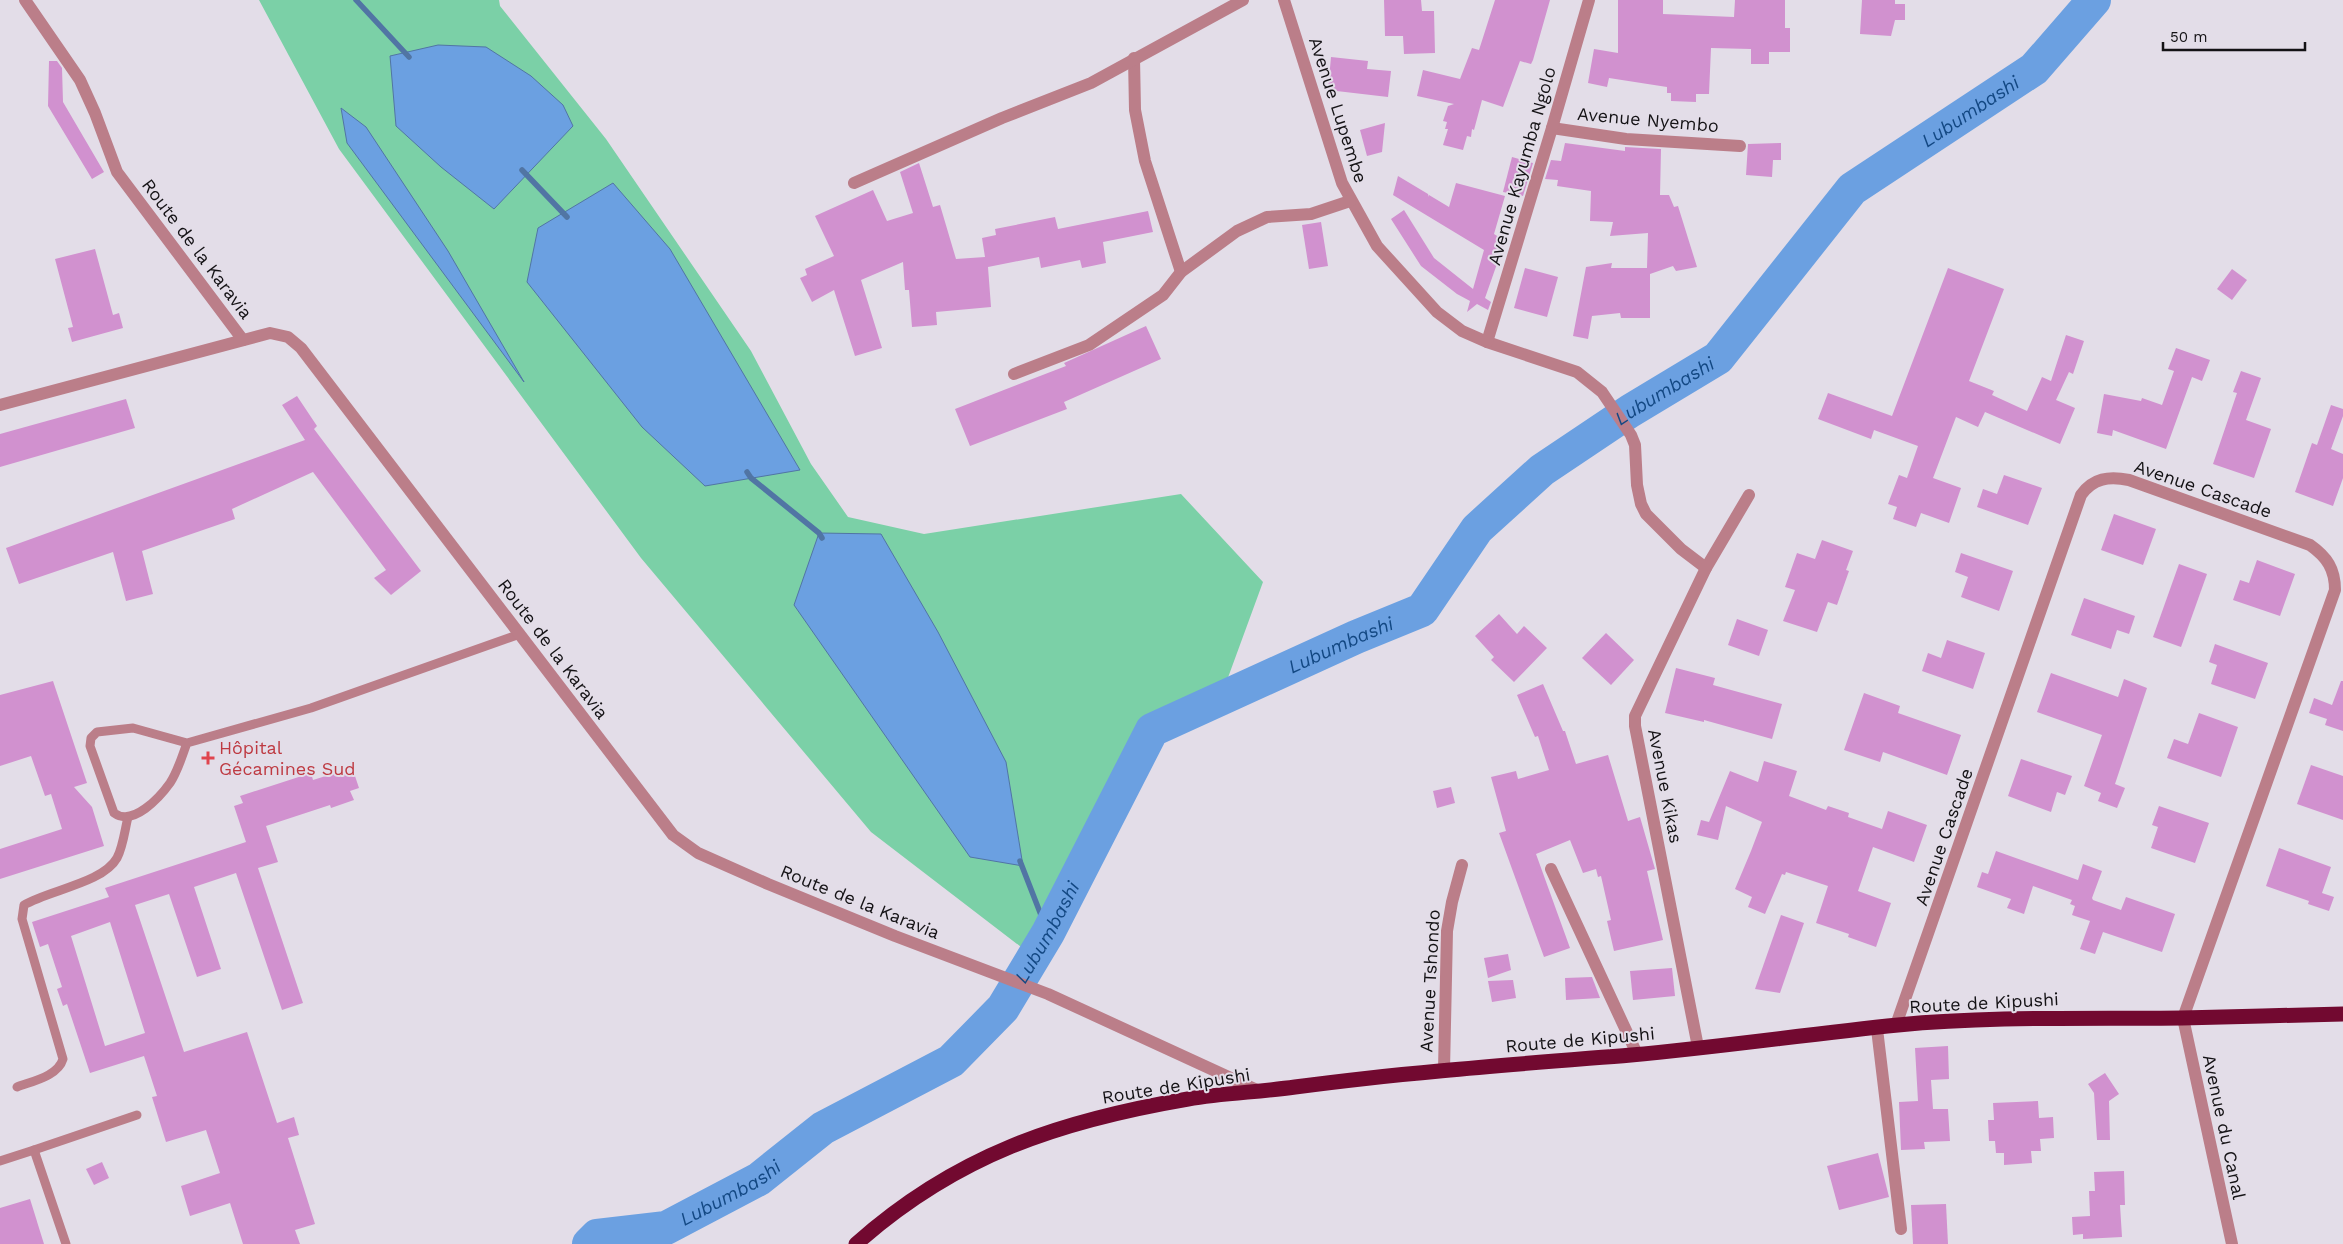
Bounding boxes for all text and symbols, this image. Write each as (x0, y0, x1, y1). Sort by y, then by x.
scale bar (2163, 20, 2306, 52)
text: 50 m (2170, 28, 2207, 46)
street label: Avenue Lupembe (1305, 34, 1372, 185)
street label: Avenue Kayumba Ngolo (1483, 64, 1560, 268)
water label: Lubumbashi (1917, 70, 2025, 152)
street label: Avenue Nyembo (1576, 103, 1720, 136)
street label: Route de la Karavia (138, 175, 257, 323)
water label: Lubumbashi (1610, 351, 1719, 430)
street label: Avenue Cascade (2132, 455, 2275, 522)
street label: Route de la Karavia (494, 575, 613, 723)
water label: Lubumbashi (1285, 612, 1398, 678)
street label: Avenue Kikas (1644, 727, 1687, 845)
place label: Hôpital Gécamines Sud (219, 737, 356, 779)
marker: Hôpital Gécamines Sud (201, 751, 215, 765)
street label: Avenue Cascade (1910, 765, 1977, 908)
street label: Route de la Karavia (777, 860, 943, 943)
water label: Lubumbashi (1010, 877, 1085, 987)
street label: Avenue Tshondo (1415, 909, 1444, 1053)
street label: Route de Kipushi (1909, 988, 2059, 1017)
street label: Route de Kipushi (1504, 1023, 1656, 1056)
street label: Avenue du Canal (2199, 1052, 2250, 1202)
street label: Route de Kipushi (1100, 1063, 1252, 1108)
water label: Lubumbashi (676, 1155, 786, 1231)

